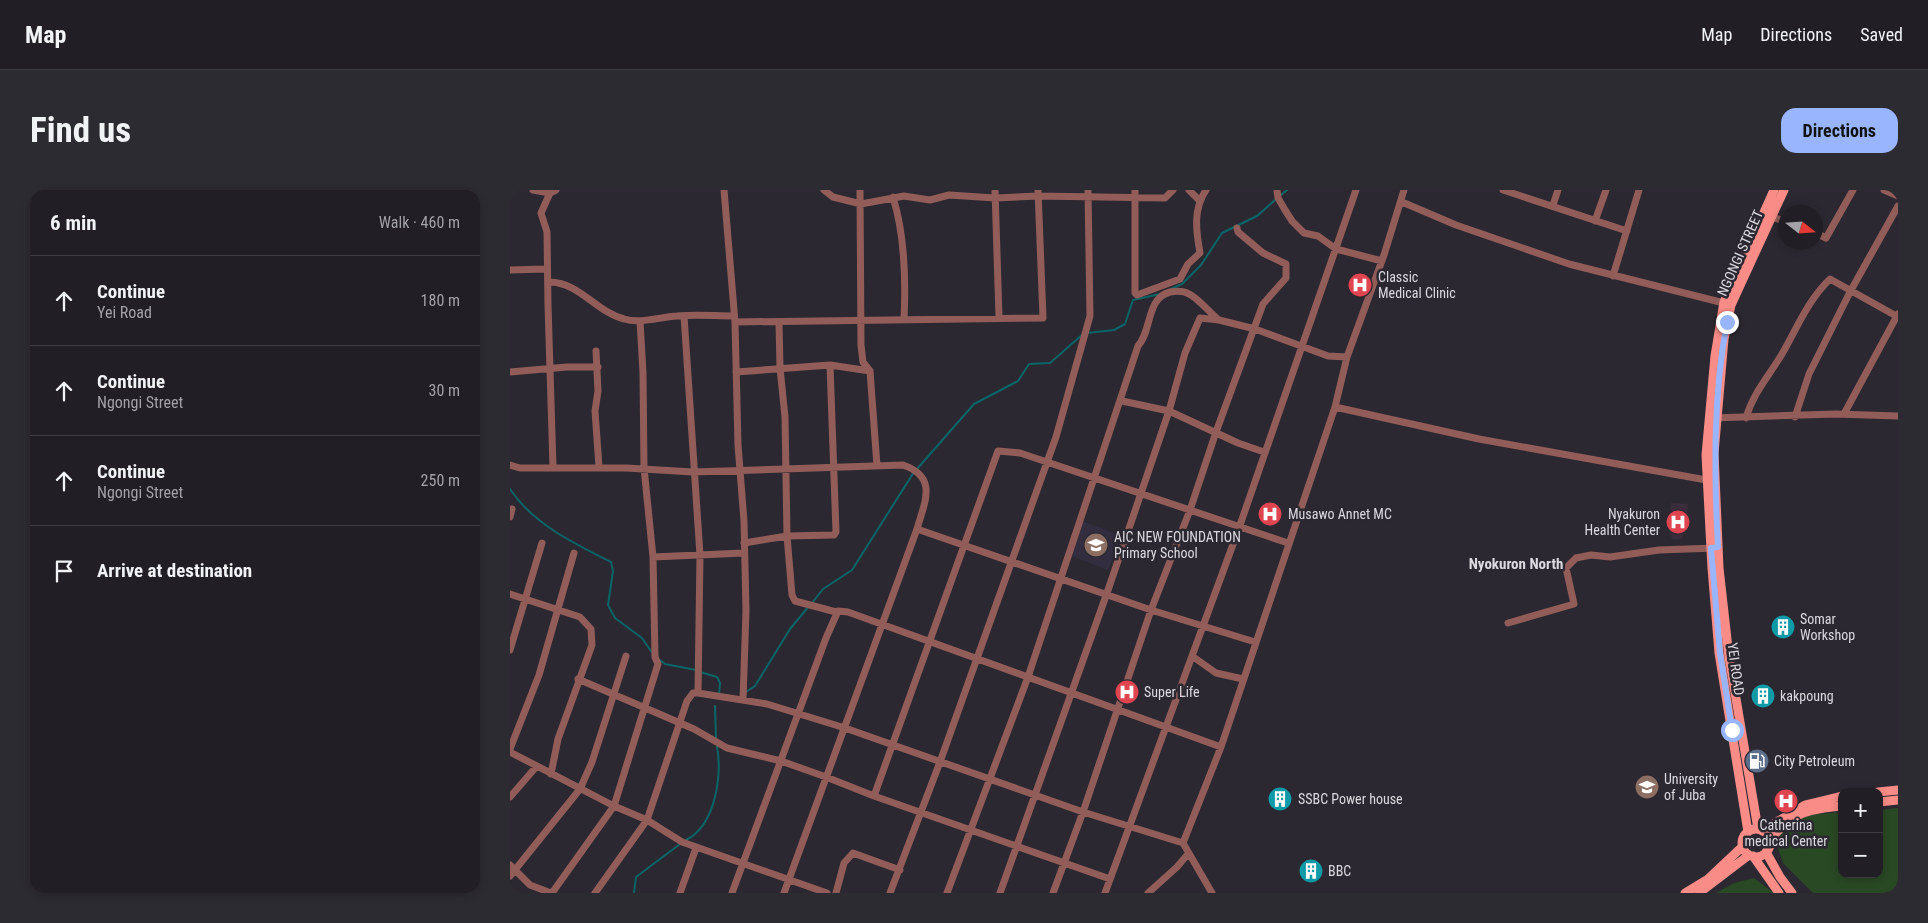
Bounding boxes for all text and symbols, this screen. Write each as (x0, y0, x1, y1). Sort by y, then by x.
text: Map (25, 21, 66, 49)
text: Map (1701, 24, 1732, 45)
text: Directions (1760, 24, 1832, 45)
text: Saved (1860, 24, 1903, 45)
button: Directions (1781, 108, 1898, 153)
text: Find us (30, 110, 131, 151)
north arrow (1778, 205, 1823, 250)
street label: NGONGI STREET (1714, 208, 1766, 298)
text: 6 min (50, 211, 97, 235)
text: Walk · 460 m (379, 213, 460, 232)
place label: Classic Medical Clinic (1378, 269, 1456, 301)
hospital icon: Classic Medical Clinic (1347, 272, 1373, 298)
text: Continue (97, 280, 165, 303)
icon: ahead (50, 287, 78, 315)
text: 180 m (421, 291, 460, 310)
text: Yei Road (97, 303, 152, 322)
route end (1716, 311, 1739, 334)
text: Continue (97, 370, 165, 393)
icon: ahead (50, 377, 78, 405)
text: 30 m (428, 381, 460, 400)
text: Ngongi Street (97, 393, 183, 412)
text: Continue (97, 460, 165, 483)
icon: ahead (50, 467, 78, 495)
text: 250 m (421, 471, 460, 490)
text: Ngongi Street (97, 483, 183, 502)
hospital icon: Musawo Annet MC (1257, 501, 1283, 527)
place label: Musawo Annet MC (1288, 506, 1392, 522)
place label: Nyakuron Health Center (1584, 506, 1660, 538)
hospital icon: Nyakuron Health Center (1665, 509, 1691, 535)
place label: AIC NEW FOUNDATION Primary School (1114, 529, 1241, 561)
school or university icon: AIC NEW FOUNDATION Primary School (1083, 532, 1109, 558)
district label: Nyokuron North (1469, 555, 1563, 573)
icon: arrive (50, 557, 78, 585)
text: Arrive at destination (97, 559, 252, 582)
place label: Somar Workshop (1800, 611, 1855, 643)
building icon: Somar Workshop (1770, 614, 1796, 640)
street label: YEI ROAD (1724, 642, 1748, 696)
hospital icon: Super Life (1114, 679, 1140, 705)
building icon: kakpoung (1750, 683, 1776, 709)
place label: Super Life (1144, 684, 1200, 700)
place label: kakpoung (1780, 688, 1834, 704)
route start (1721, 719, 1744, 742)
fuel station icon: City Petroleum (1744, 748, 1770, 774)
place label: City Petroleum (1774, 753, 1855, 769)
place label: University of Juba (1664, 771, 1718, 803)
school or university icon: University of Juba (1634, 774, 1660, 800)
building icon: SSBC Power house (1267, 786, 1293, 812)
hospital icon: Catherina medical Center (1773, 788, 1799, 814)
map controls (1838, 788, 1883, 878)
button: + (1838, 788, 1883, 833)
place label: SSBC Power house (1298, 791, 1403, 807)
place label: Catherina medical Center (1744, 817, 1828, 849)
button: − (1838, 833, 1883, 878)
building icon: BBC (1298, 858, 1324, 884)
place label: BBC (1328, 863, 1351, 879)

